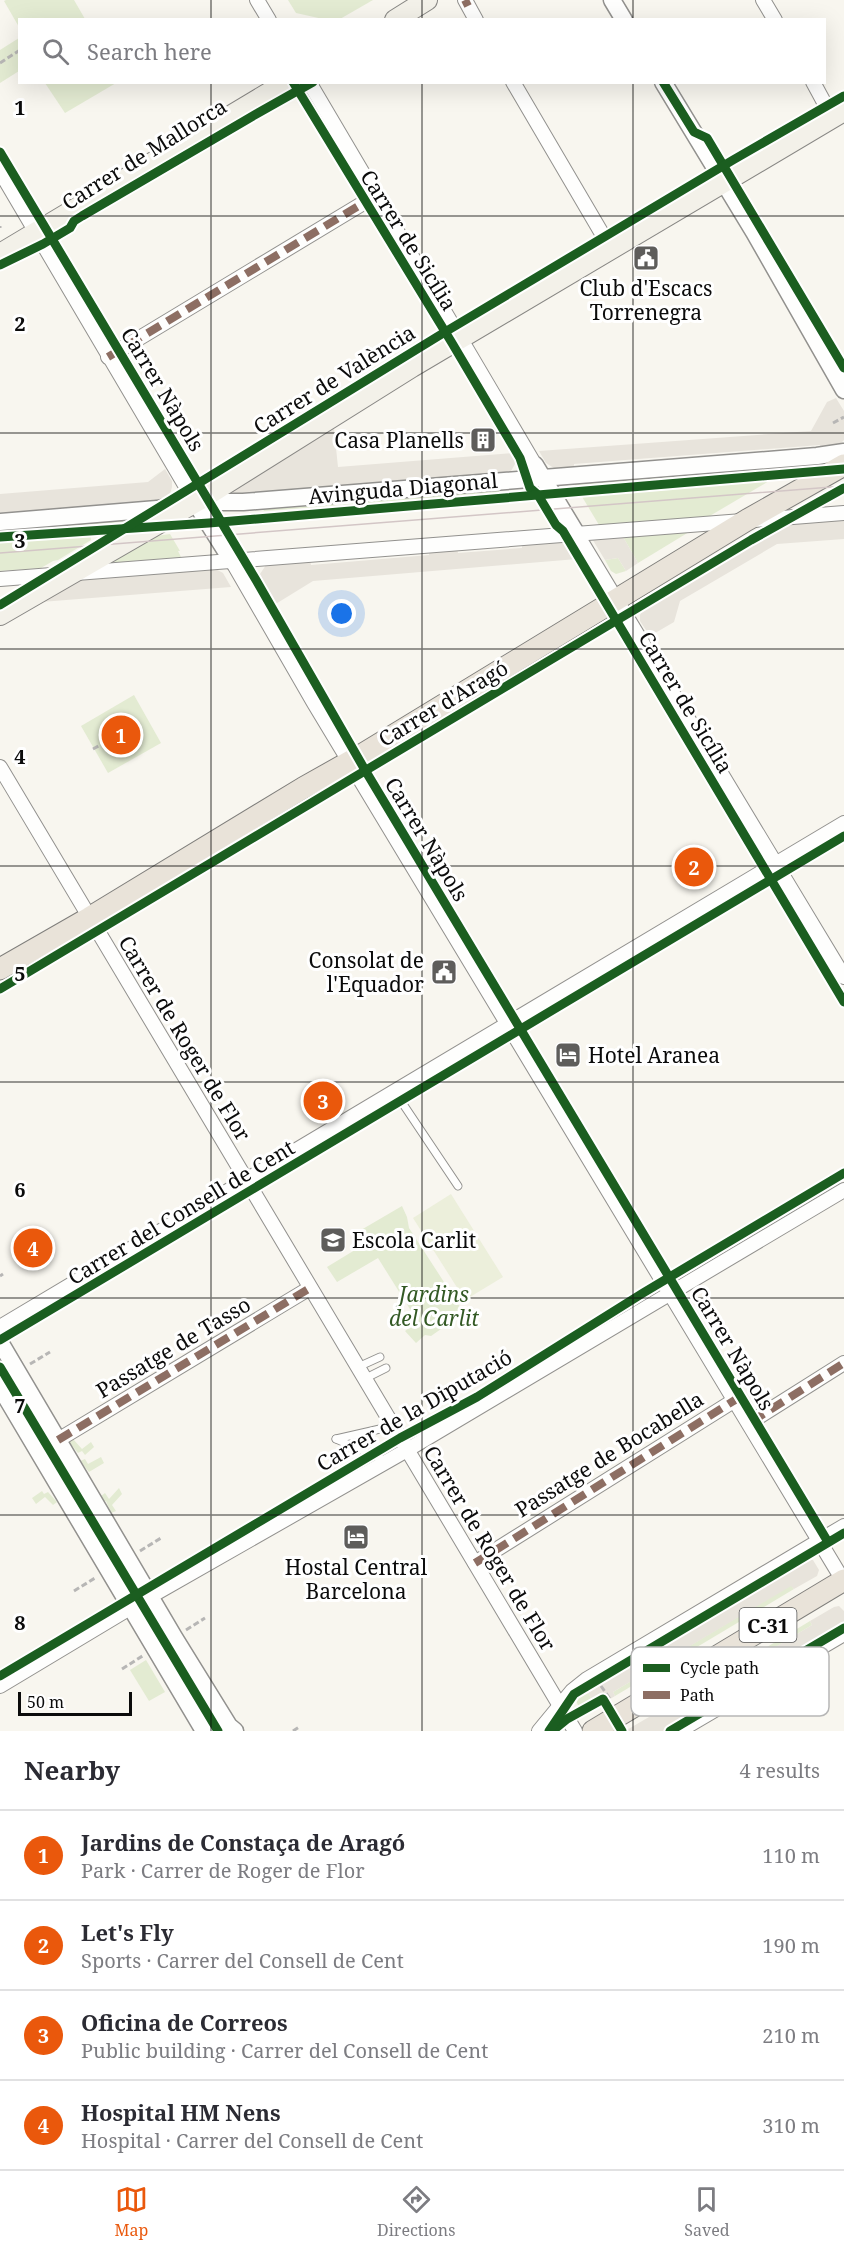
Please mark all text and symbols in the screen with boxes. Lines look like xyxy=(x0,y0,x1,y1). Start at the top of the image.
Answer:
search box xyxy=(18,18,826,84)
icon: search xyxy=(39,35,72,68)
text: Search here xyxy=(87,36,212,66)
street label: Carrer de Mallorca xyxy=(56,92,232,216)
text: 1 xyxy=(14,94,26,121)
street label: Carrer de Sicília xyxy=(354,164,464,316)
public building icon: Club d'Escacs Torrenegra xyxy=(631,243,661,273)
place label: Club d'Escacs Torrenegra xyxy=(579,274,713,326)
text: 2 xyxy=(14,310,26,337)
street label: Carrer de València xyxy=(248,318,420,440)
street label: Carrer Nàpols xyxy=(115,322,211,456)
building icon: Casa Planells xyxy=(468,425,498,455)
place label: Casa Planells xyxy=(334,426,464,454)
street label: Avinguda Diagonal xyxy=(307,466,499,510)
text: 3 xyxy=(14,527,26,554)
your location xyxy=(327,599,356,628)
street label: Carrer de Sicília xyxy=(633,626,739,778)
street label: Carrer d'Aragó xyxy=(373,653,513,753)
pin: 1 xyxy=(102,712,140,758)
text: 4 xyxy=(14,743,26,770)
street label: Carrer Nàpols xyxy=(379,772,475,906)
pin: 2 xyxy=(674,844,714,890)
street label: Carrer de Roger de Flor xyxy=(112,930,258,1146)
place label: Consolat de l'Equador xyxy=(309,946,424,998)
public building icon: Consolat de l'Equador xyxy=(429,957,459,987)
text: 5 xyxy=(14,960,26,987)
hotel icon: Hotel Aranea xyxy=(553,1040,583,1070)
place label: Hotel Aranea xyxy=(588,1041,720,1069)
pin: 3 xyxy=(304,1078,342,1124)
street label: Carrer del Consell de Cent xyxy=(63,1133,299,1291)
text: 6 xyxy=(14,1176,26,1203)
school or university icon: Escola Carlit xyxy=(318,1225,348,1255)
pin: 4 xyxy=(14,1226,52,1270)
place label: Escola Carlit xyxy=(352,1226,476,1254)
park label: Jardins del Carlit xyxy=(389,1280,479,1332)
street label: Carrer Nàpols xyxy=(685,1281,781,1415)
street label: Passatge de Tasso xyxy=(91,1290,255,1404)
street label: Carrer de la Diputació xyxy=(311,1343,517,1477)
street label: Passatge de Bocabella xyxy=(509,1385,709,1523)
text: 7 xyxy=(14,1392,26,1419)
street label: Carrer de Roger de Flor xyxy=(417,1440,563,1656)
hotel icon: Hostal Central Barcelona xyxy=(341,1522,371,1552)
place label: Hostal Central Barcelona xyxy=(285,1553,428,1605)
road number: C-31 xyxy=(740,1608,796,1642)
text: 8 xyxy=(14,1609,26,1636)
legend xyxy=(631,1647,829,1716)
text: Cycle path xyxy=(680,1657,759,1679)
text: Path xyxy=(680,1684,714,1706)
scale bar xyxy=(18,1689,132,1716)
text: 50 m xyxy=(27,1691,64,1713)
text: Nearby xyxy=(24,1752,120,1788)
text: 4 results xyxy=(740,1757,820,1784)
text: Jardins de Constaça de Aragó xyxy=(81,1827,405,1857)
text: 1 xyxy=(38,1842,49,1869)
text: 110 m xyxy=(762,1842,820,1869)
text: Park · Carrer de Roger de Flor xyxy=(81,1857,365,1884)
text: Let's Fly xyxy=(81,1917,174,1947)
text: 2 xyxy=(38,1932,49,1959)
text: 190 m xyxy=(762,1932,820,1959)
text: Sports · Carrer del Consell de Cent xyxy=(81,1947,404,1974)
text: Oficina de Correos xyxy=(81,2007,288,2037)
text: 3 xyxy=(38,2022,49,2049)
text: 210 m xyxy=(762,2022,820,2049)
text: Public building · Carrer del Consell de Cent xyxy=(81,2037,488,2064)
text: Hospital HM Nens xyxy=(81,2097,280,2127)
text: 4 xyxy=(38,2112,49,2139)
text: 310 m xyxy=(762,2112,820,2139)
text: Hospital · Carrer del Consell de Cent xyxy=(81,2127,423,2154)
tab: Map xyxy=(114,2183,148,2241)
tab: Directions xyxy=(377,2183,455,2241)
tab: Saved xyxy=(684,2183,730,2241)

